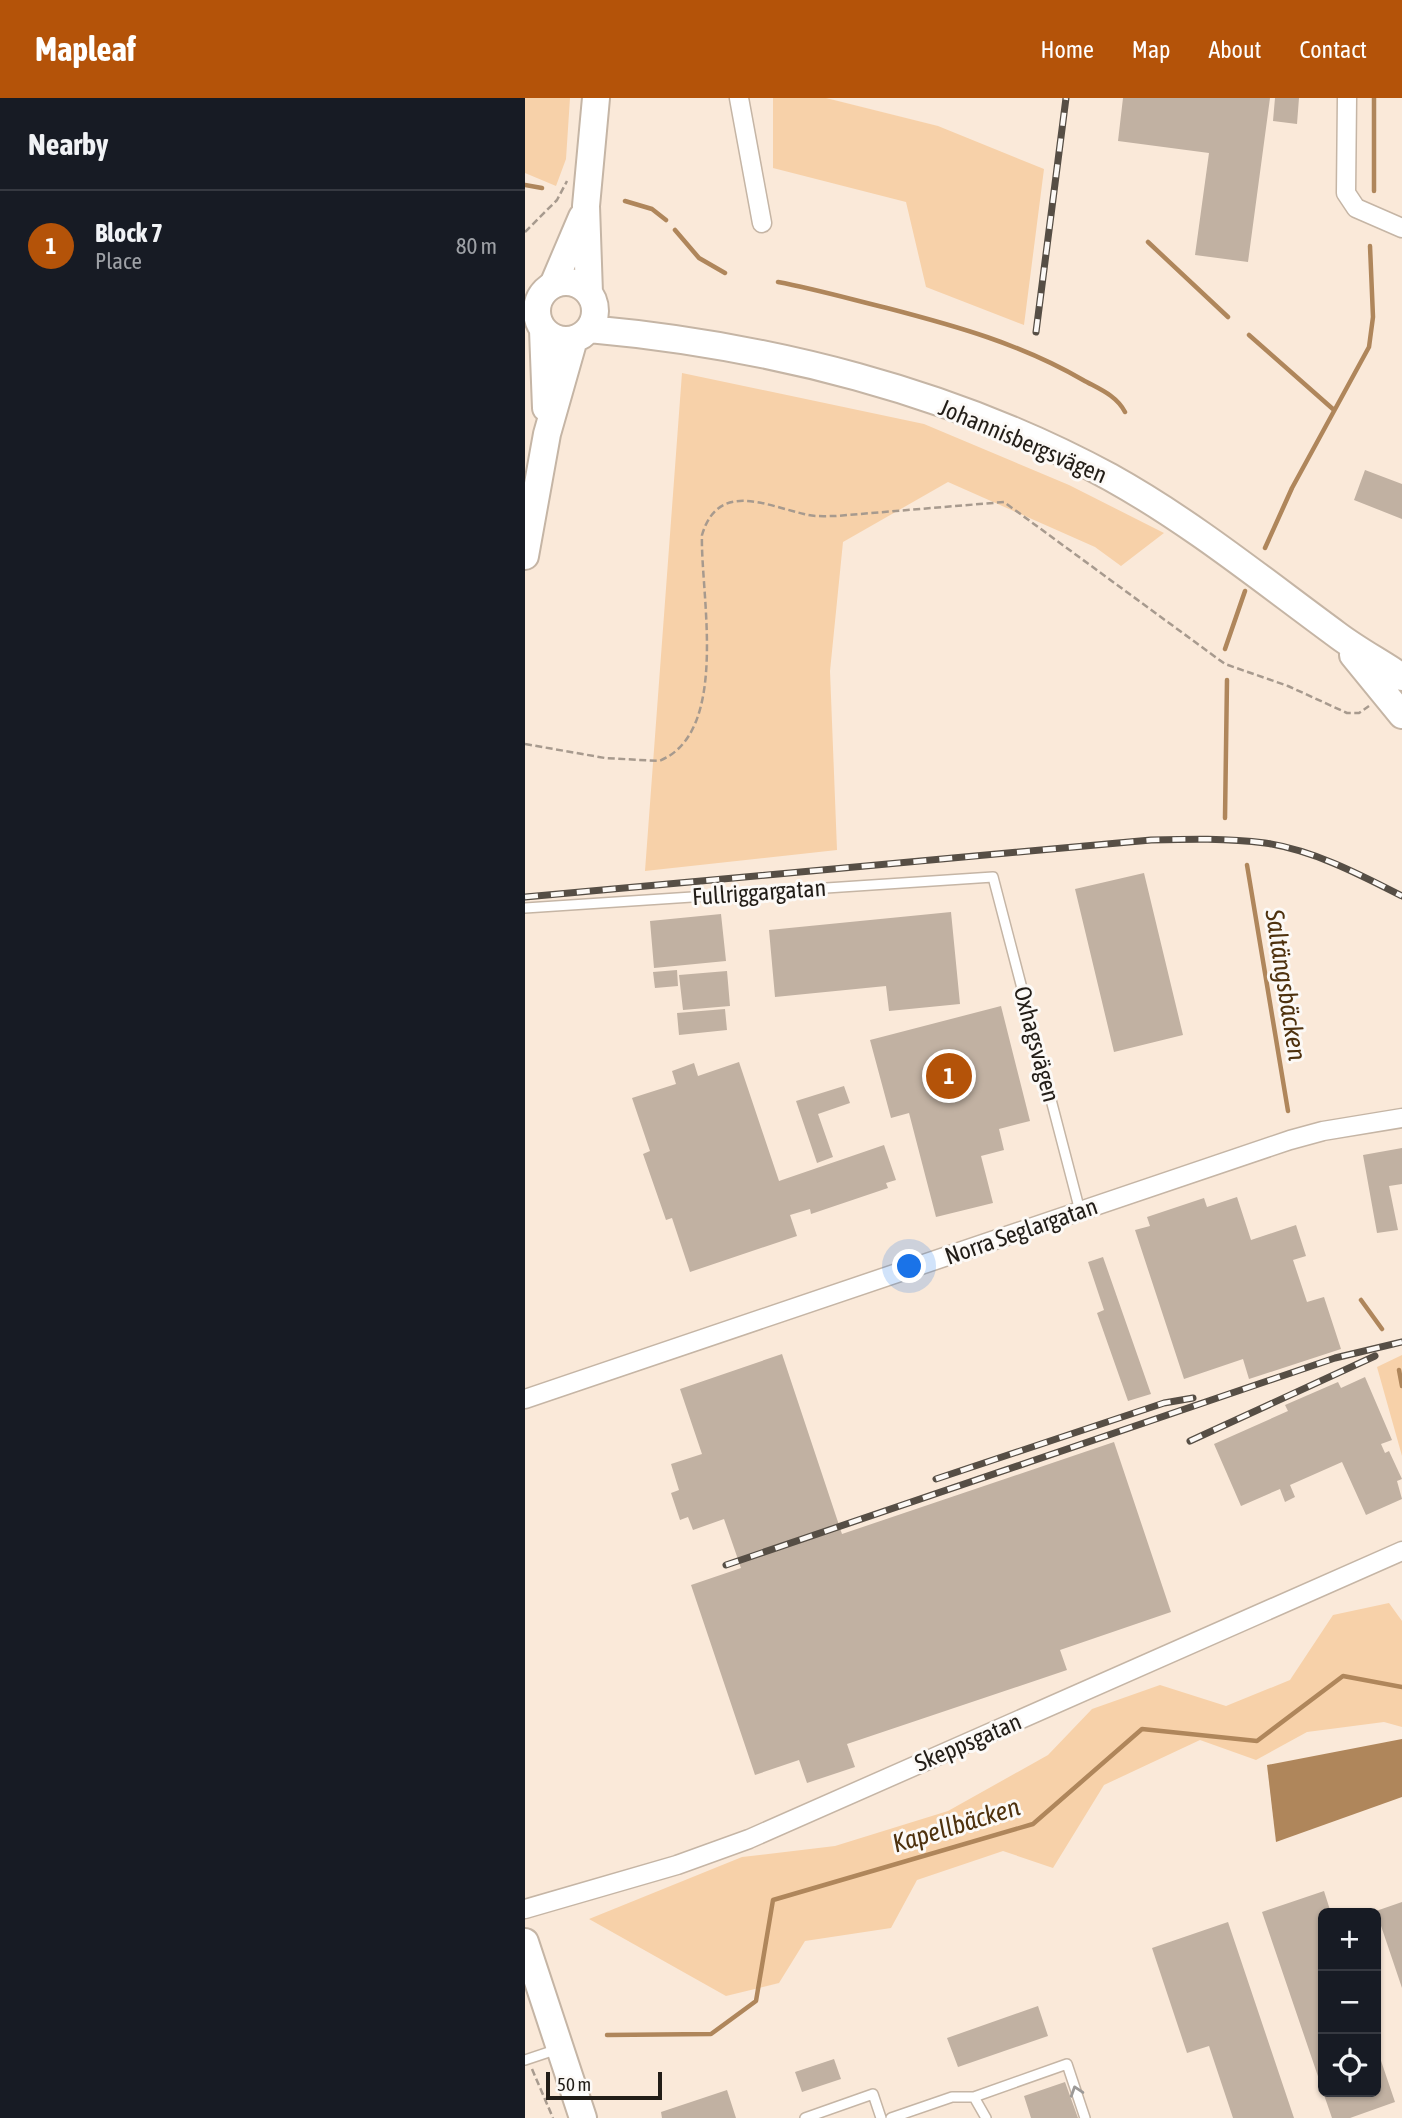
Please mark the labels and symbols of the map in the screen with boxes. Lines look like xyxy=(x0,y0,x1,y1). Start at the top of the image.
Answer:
street label: Johannisbergsvägen xyxy=(935,393,1111,489)
street label: Fullriggargatan xyxy=(691,874,827,910)
water label: Saltängsbäcken xyxy=(1259,906,1313,1063)
street label: Oxhagsvägen xyxy=(1009,983,1065,1105)
pin: 1 xyxy=(926,1050,972,1102)
street label: Norra Seglargatan xyxy=(941,1192,1101,1270)
your location xyxy=(892,1249,926,1283)
street label: Skeppsgatan xyxy=(911,1707,1025,1777)
water label: Kapellbäcken xyxy=(889,1791,1024,1859)
scale bar xyxy=(546,2069,661,2101)
one-way arrow xyxy=(1070,2086,1084,2098)

